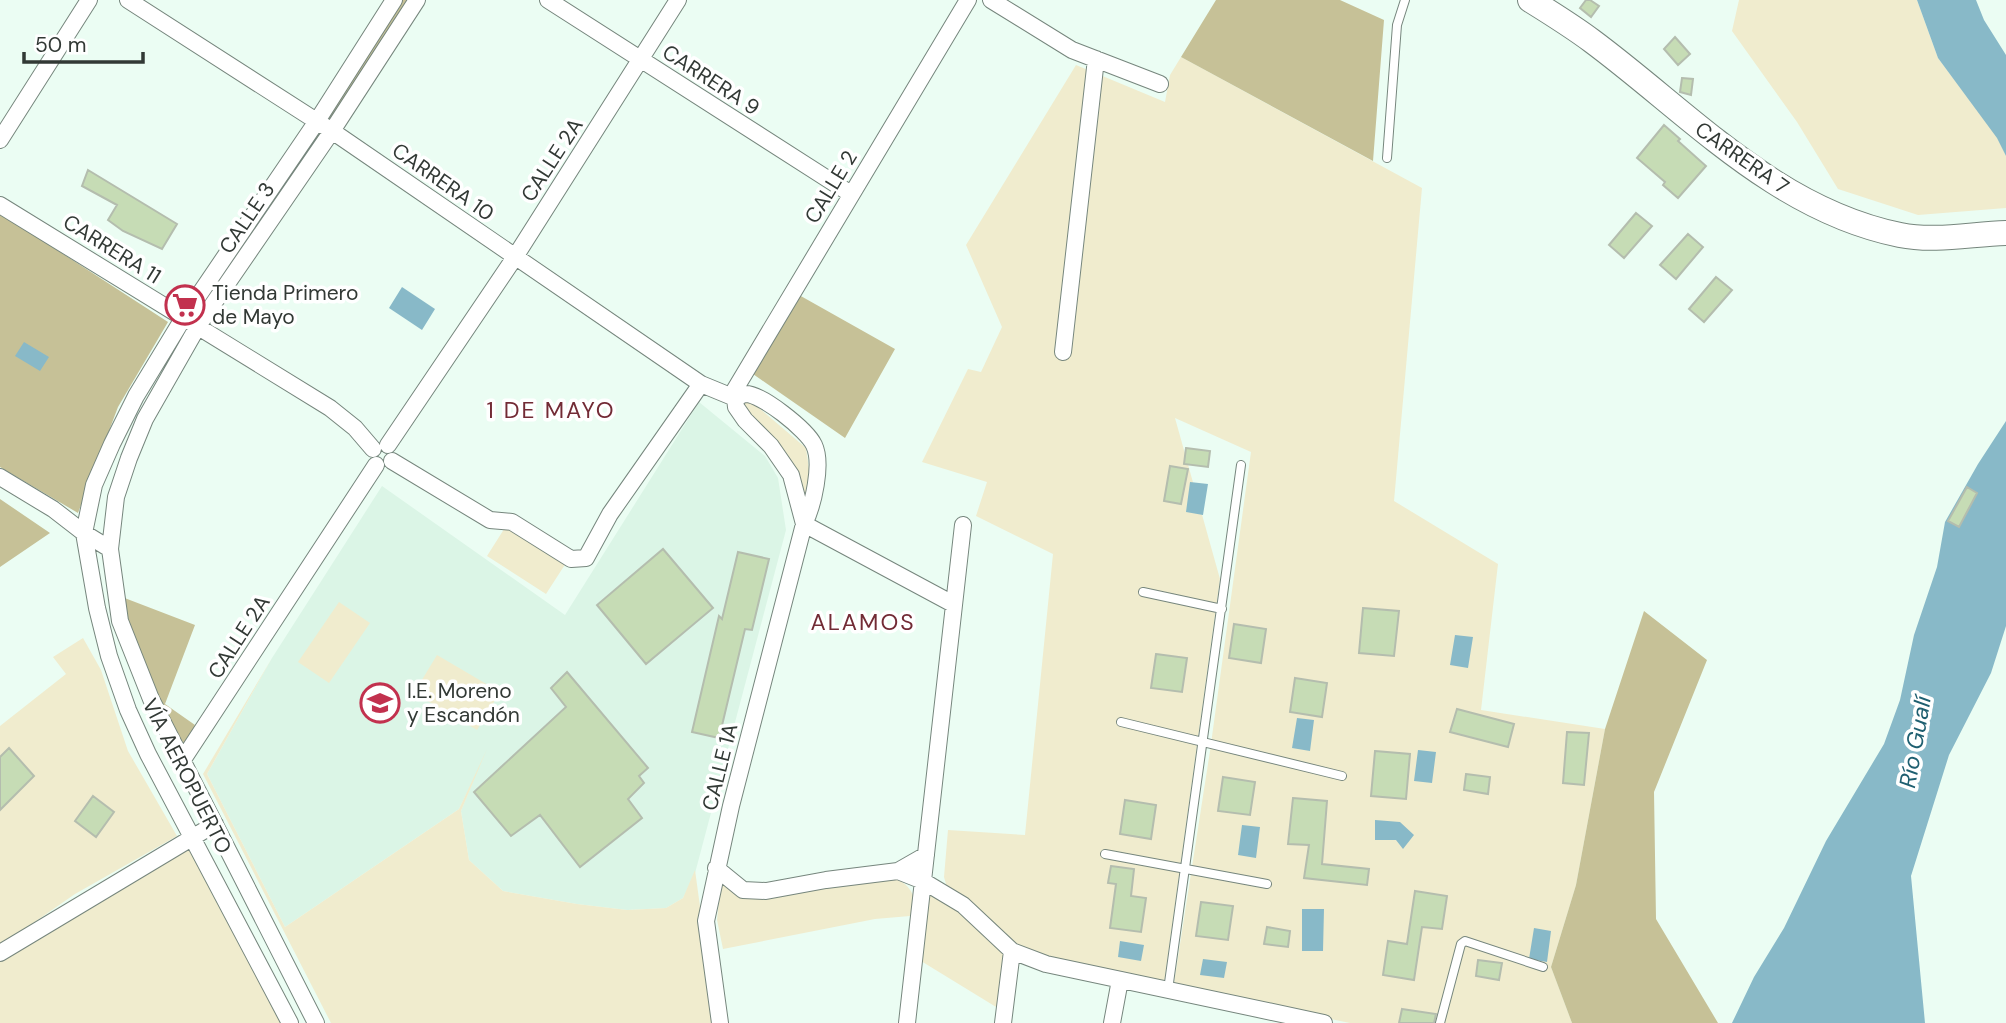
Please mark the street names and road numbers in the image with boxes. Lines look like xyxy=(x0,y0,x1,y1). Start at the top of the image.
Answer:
street label: CARRERA 9 xyxy=(657,38,765,122)
street label: CALLE 2A xyxy=(515,113,589,207)
street label: CARRERA 7 xyxy=(1689,115,1795,201)
street label: CARRERA 10 xyxy=(386,137,500,227)
street label: CALLE 2 xyxy=(798,145,864,229)
street label: CALLE 3 xyxy=(213,177,281,259)
street label: CARRERA 11 xyxy=(58,208,166,290)
street label: CALLE 2A xyxy=(202,590,276,684)
street label: VÍA AEROPUERTO xyxy=(136,694,238,858)
street label: CALLE 1A xyxy=(696,721,744,813)

